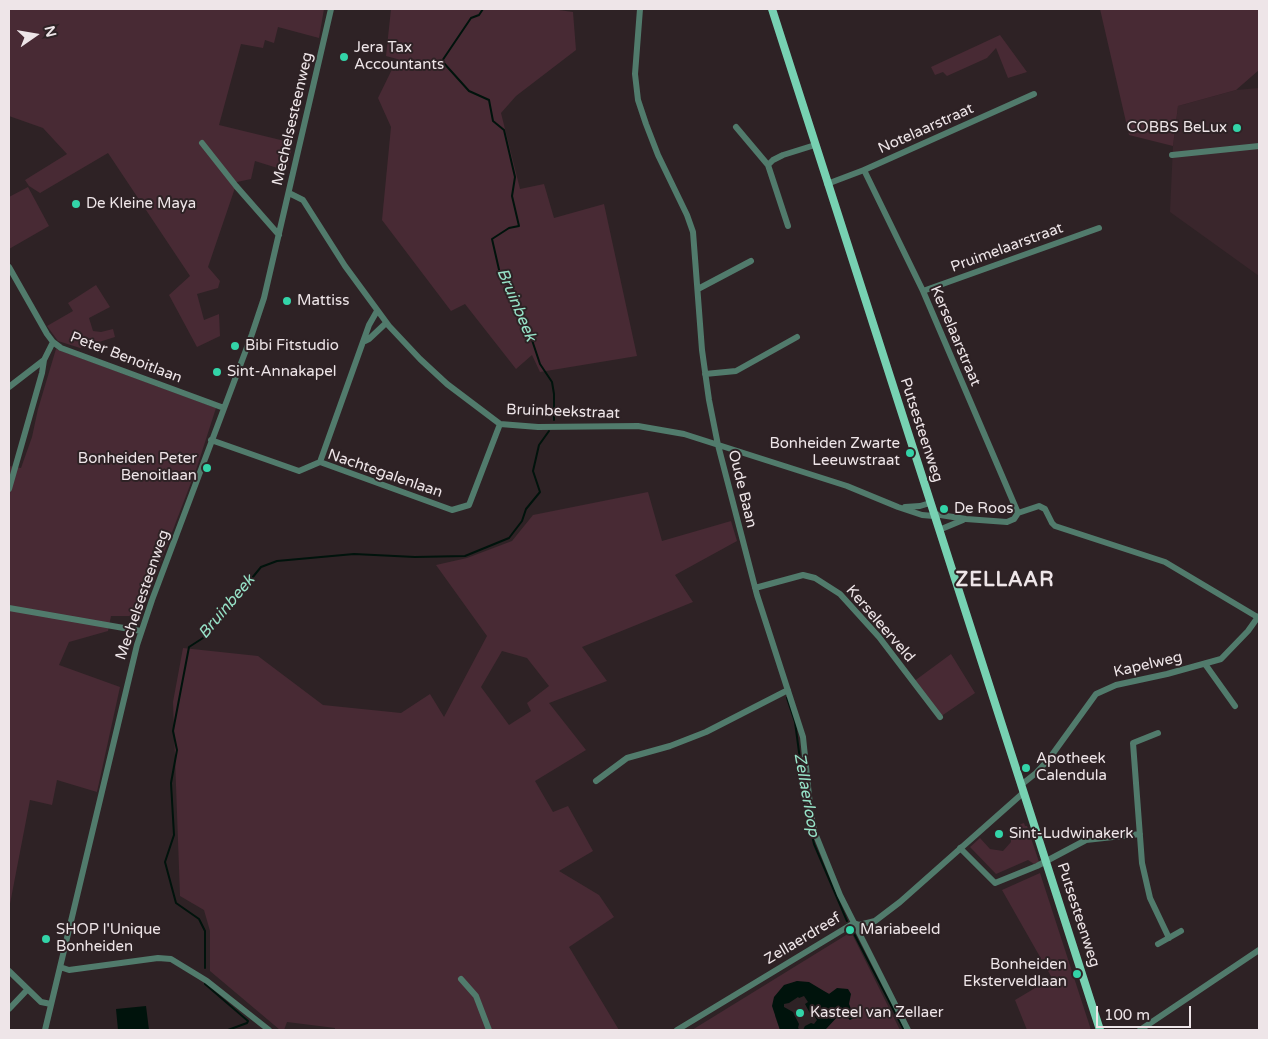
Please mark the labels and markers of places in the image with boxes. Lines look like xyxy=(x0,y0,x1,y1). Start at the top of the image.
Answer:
place label: Jera Tax Accountants xyxy=(354,39,444,74)
marker: Jera Tax Accountants xyxy=(338,51,350,63)
place label: COBBS BeLux xyxy=(1126,119,1227,137)
marker: COBBS BeLux xyxy=(1231,122,1243,134)
place label: De Kleine Maya xyxy=(86,195,196,213)
marker: De Kleine Maya xyxy=(70,198,82,210)
place label: Mattiss xyxy=(297,292,349,310)
marker: Mattiss xyxy=(281,295,293,307)
place label: Bibi Fitstudio xyxy=(245,337,339,355)
marker: Bibi Fitstudio xyxy=(229,340,241,352)
place label: Sint-Annakapel xyxy=(227,363,336,381)
marker: Sint-Annakapel xyxy=(211,366,223,378)
place label: Bonheiden Zwarte Leeuwstraat xyxy=(769,435,900,470)
marker: Bonheiden Zwarte Leeuwstraat xyxy=(904,447,916,459)
place label: Bonheiden Peter Benoitlaan xyxy=(78,450,197,485)
marker: Bonheiden Peter Benoitlaan xyxy=(201,462,213,474)
place label: De Roos xyxy=(954,500,1013,518)
marker: De Roos xyxy=(938,503,950,515)
place label: Apotheek Calendula xyxy=(1036,750,1107,785)
marker: Apotheek Calendula xyxy=(1020,762,1032,774)
place label: Sint-Ludwinakerk xyxy=(1009,825,1134,843)
marker: Sint-Ludwinakerk xyxy=(993,828,1005,840)
place label: SHOP l'Unique Bonheiden xyxy=(56,921,161,956)
place label: Mariabeeld xyxy=(860,921,940,939)
marker: Mariabeeld xyxy=(844,924,856,936)
marker: SHOP l'Unique Bonheiden xyxy=(40,933,52,945)
place label: Bonheiden Eksterveldlaan xyxy=(963,956,1067,991)
marker: Bonheiden Eksterveldlaan xyxy=(1071,968,1083,980)
place label: Kasteel van Zellaer xyxy=(810,1004,943,1022)
marker: Kasteel van Zellaer xyxy=(794,1007,806,1019)

